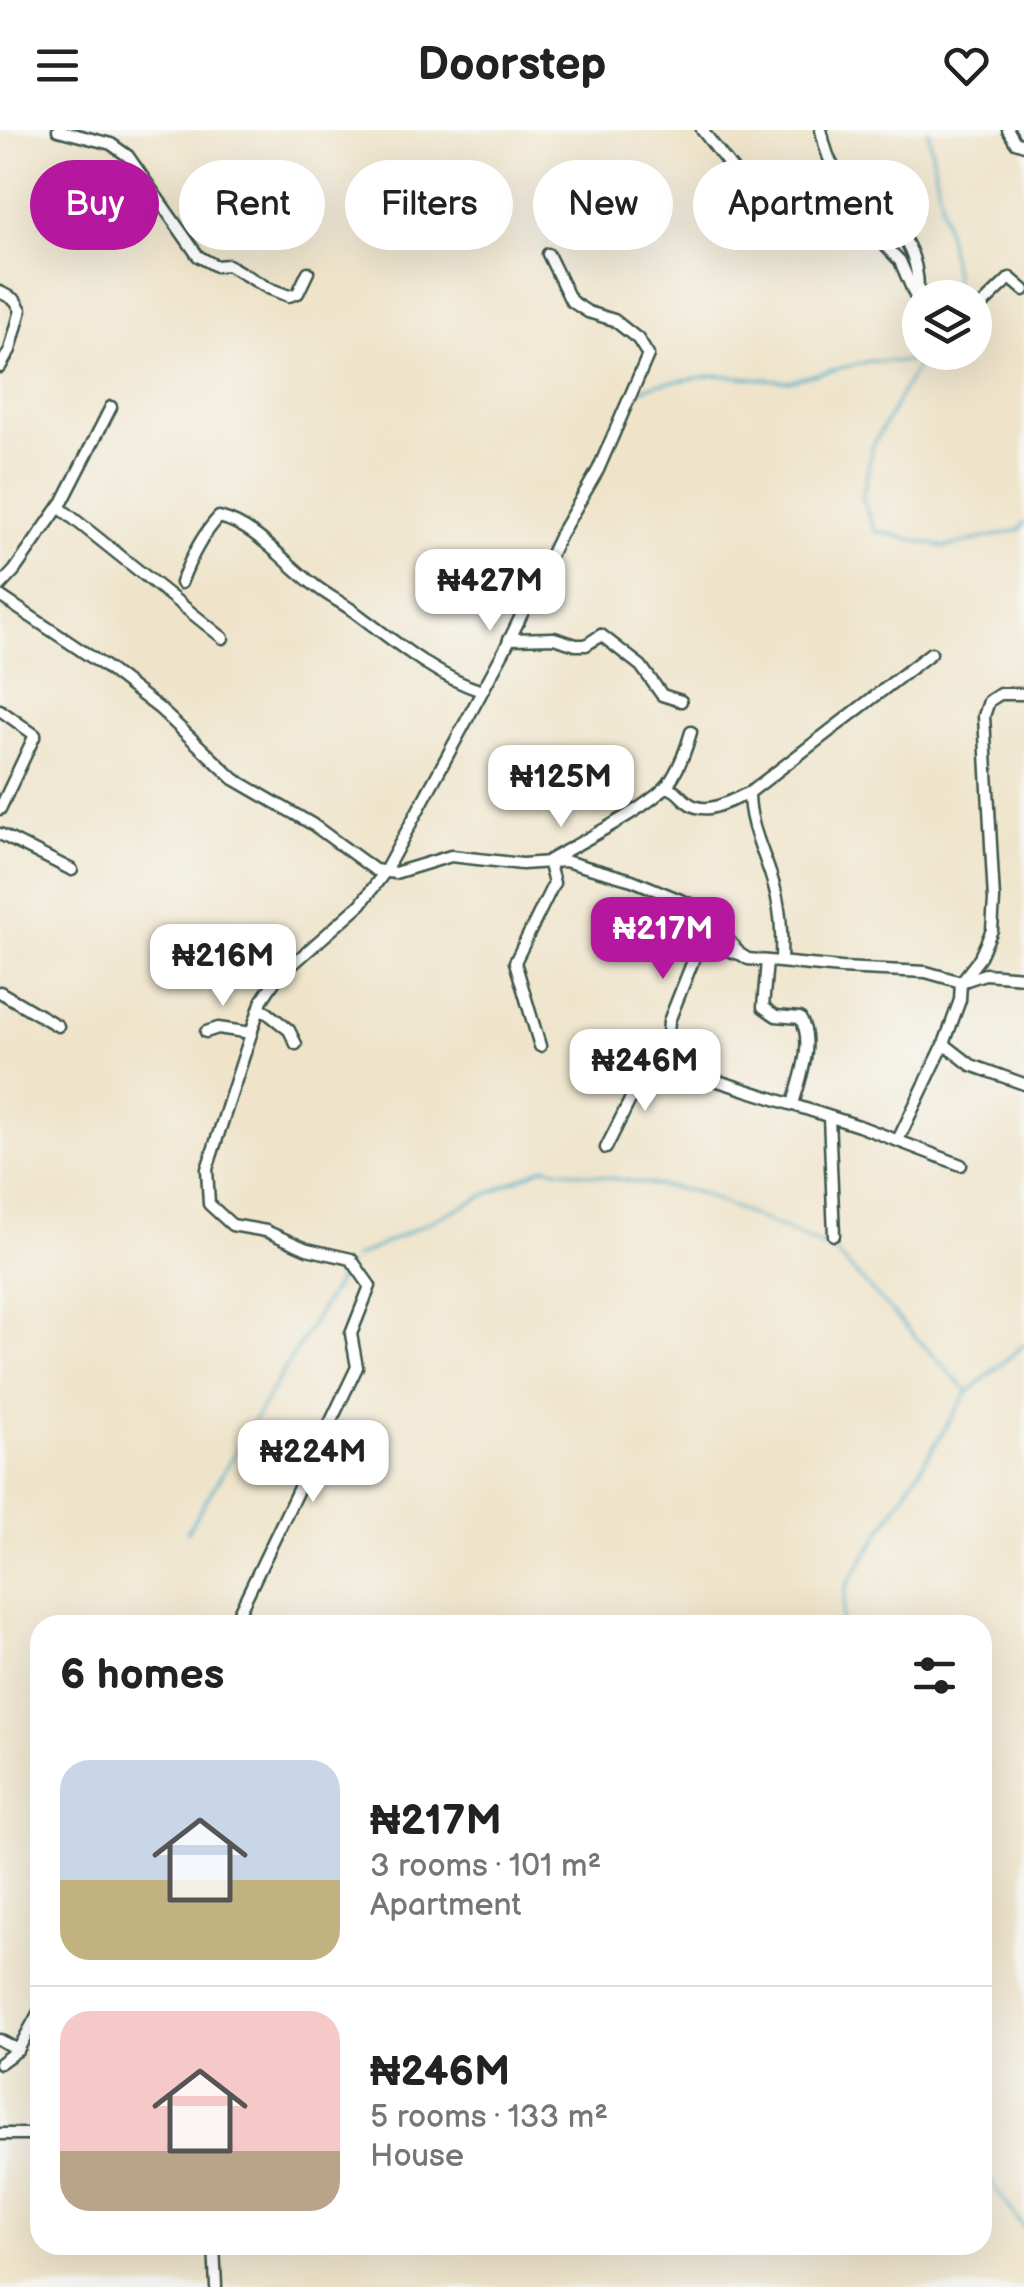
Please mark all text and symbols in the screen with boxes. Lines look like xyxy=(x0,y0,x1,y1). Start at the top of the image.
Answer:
icon: menu xyxy=(30,38,85,93)
text: Doorstep xyxy=(418,38,606,93)
icon: heart xyxy=(939,38,994,93)
chip: Buy xyxy=(30,160,159,250)
chip: Rent xyxy=(179,160,325,250)
chip: Filters xyxy=(345,160,513,250)
chip: New xyxy=(533,160,673,250)
chip: Apartment xyxy=(693,160,929,250)
map controls xyxy=(902,280,992,370)
button: layers xyxy=(902,280,992,370)
pin: ₦427M xyxy=(420,549,560,634)
text: ₦427M xyxy=(437,562,543,601)
pin: ₦125M xyxy=(491,745,631,830)
text: ₦125M xyxy=(510,758,612,797)
pin: ₦217M xyxy=(593,897,733,982)
text: ₦217M xyxy=(613,910,713,949)
pin: ₦216M xyxy=(153,924,293,1009)
text: ₦216M xyxy=(172,937,274,976)
pin: ₦246M xyxy=(575,1029,715,1114)
text: ₦246M xyxy=(592,1042,698,1081)
pin: ₦224M xyxy=(243,1420,383,1505)
text: ₦224M xyxy=(260,1433,366,1472)
icon: filters xyxy=(907,1648,962,1703)
text: 6 homes xyxy=(60,1650,224,1701)
text: ₦217M xyxy=(370,1796,502,1847)
icon: home xyxy=(140,1800,260,1920)
text: 3 rooms · 101 m² xyxy=(370,1847,601,1886)
text: Apartment xyxy=(370,1886,521,1925)
text: ₦246M xyxy=(370,2047,510,2098)
icon: home xyxy=(140,2051,260,2171)
text: 5 rooms · 133 m² xyxy=(370,2098,608,2137)
text: House xyxy=(370,2137,464,2176)

